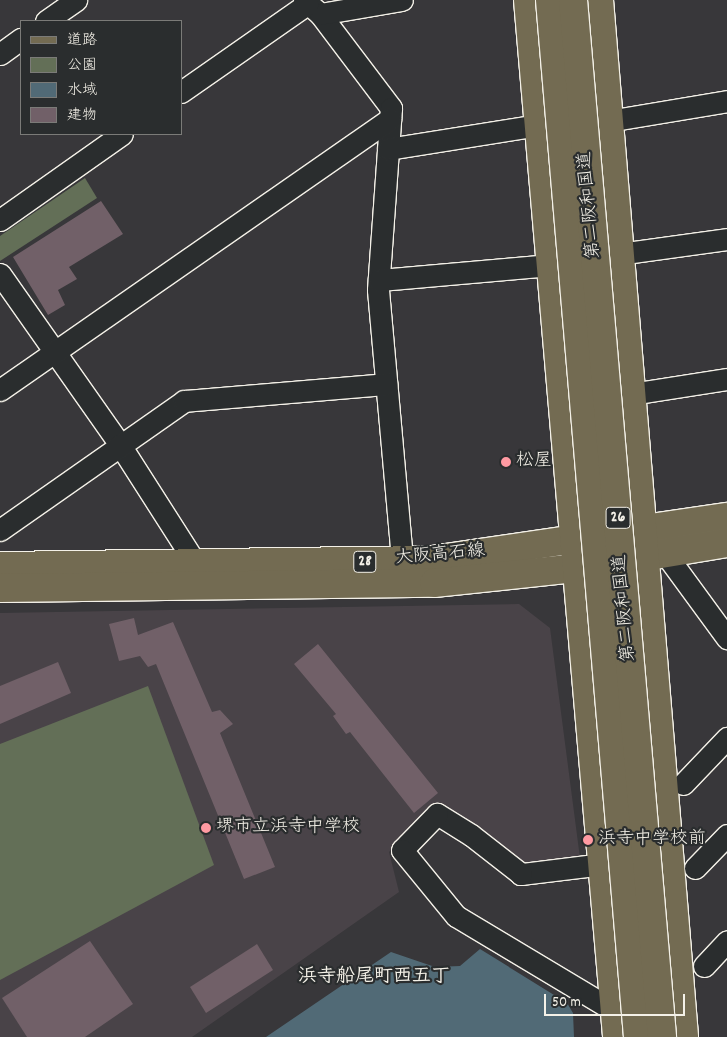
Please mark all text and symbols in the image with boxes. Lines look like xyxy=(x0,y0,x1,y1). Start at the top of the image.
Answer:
legend xyxy=(20,20,182,135)
text: 道路 xyxy=(67,30,97,52)
text: 公園 xyxy=(67,55,97,77)
text: 水域 xyxy=(67,80,97,102)
text: 建物 xyxy=(67,105,97,127)
street label: 第二阪和国道 xyxy=(576,150,606,260)
place label: 松屋 xyxy=(516,451,552,473)
marker: 松屋 xyxy=(500,456,512,468)
road number: 26 xyxy=(606,504,630,532)
street label: 大阪高石線 xyxy=(394,541,486,571)
road number: 28 xyxy=(352,548,378,576)
street label: 第二阪和国道 xyxy=(611,553,641,663)
place label: 堺市立浜寺中学校 xyxy=(216,817,360,839)
marker: 堺市立浜寺中学校 xyxy=(200,822,212,834)
place label: 浜寺中学校前 xyxy=(598,829,706,851)
marker: 浜寺中学校前 xyxy=(582,834,594,846)
district label: 浜寺船尾町西五丁 xyxy=(298,967,450,989)
scale bar xyxy=(547,984,688,1016)
text: 50 m xyxy=(552,992,581,1014)

